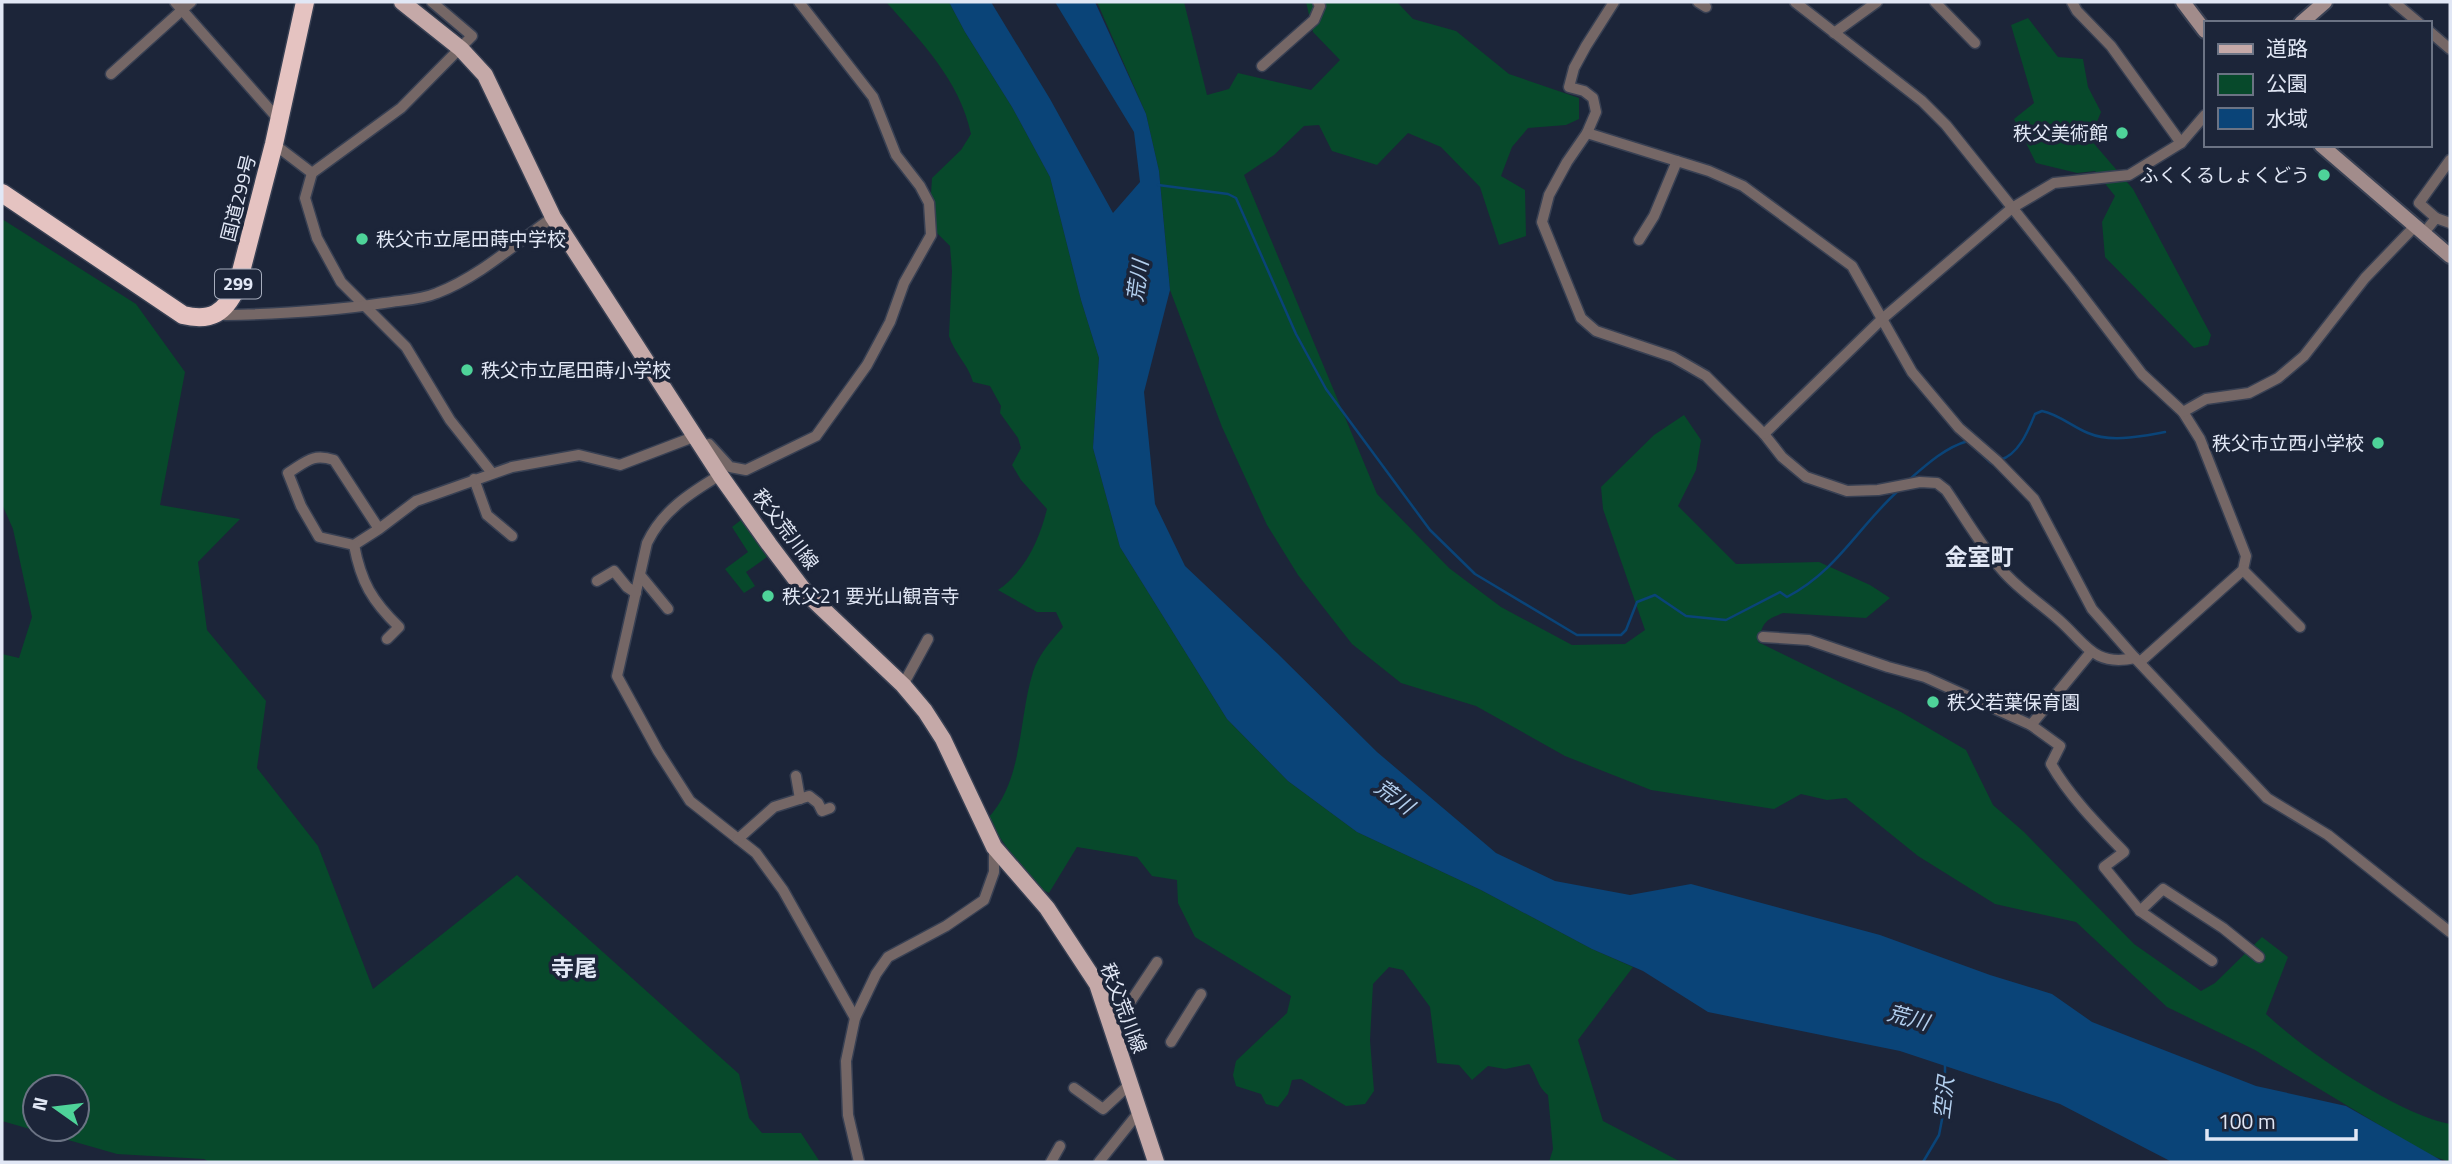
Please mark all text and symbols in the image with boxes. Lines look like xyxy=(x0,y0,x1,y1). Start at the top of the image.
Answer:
legend xyxy=(2204,21,2431,147)
text: 道路 xyxy=(2266,32,2308,64)
text: 公園 xyxy=(2266,67,2308,99)
text: 水域 xyxy=(2266,102,2308,134)
place label: 秩父美術館 xyxy=(2013,118,2108,147)
marker: 秩父美術館 xyxy=(2114,125,2130,141)
street label: 国道299号 xyxy=(213,151,262,245)
place label: ふくくるしょくどう xyxy=(2139,160,2310,189)
marker: ふくくるしょくどう xyxy=(2316,167,2332,183)
place label: 秩父市立尾田蒔中学校 xyxy=(376,224,566,253)
marker: 秩父市立尾田蒔中学校 xyxy=(354,231,370,247)
water label: 荒川 xyxy=(1118,256,1156,304)
road number: 299 xyxy=(215,270,261,298)
place label: 秩父市立尾田蒔小学校 xyxy=(481,355,671,384)
marker: 秩父市立尾田蒔小学校 xyxy=(459,362,475,378)
place label: 秩父市立西小学校 xyxy=(2212,428,2364,457)
marker: 秩父市立西小学校 xyxy=(2370,435,2386,451)
street label: 秩父荒川線 xyxy=(746,482,827,575)
district label: 金室町 xyxy=(1945,539,2014,574)
place label: 秩父21 要光山観音寺 xyxy=(782,581,959,610)
marker: 秩父21 要光山観音寺 xyxy=(760,588,776,604)
place label: 秩父若葉保育園 xyxy=(1947,687,2080,716)
marker: 秩父若葉保育園 xyxy=(1925,694,1941,710)
water label: 荒川 xyxy=(1368,771,1423,823)
district label: 寺尾 xyxy=(551,950,597,985)
street label: 秩父荒川線 xyxy=(1094,958,1155,1057)
water label: 荒川 xyxy=(1884,996,1935,1038)
water label: 空沢 xyxy=(1925,1072,1962,1121)
north arrow xyxy=(21,1073,91,1143)
text: N xyxy=(23,1094,55,1114)
scale bar xyxy=(2207,1098,2356,1142)
text: 100 m xyxy=(2218,1105,2275,1137)

